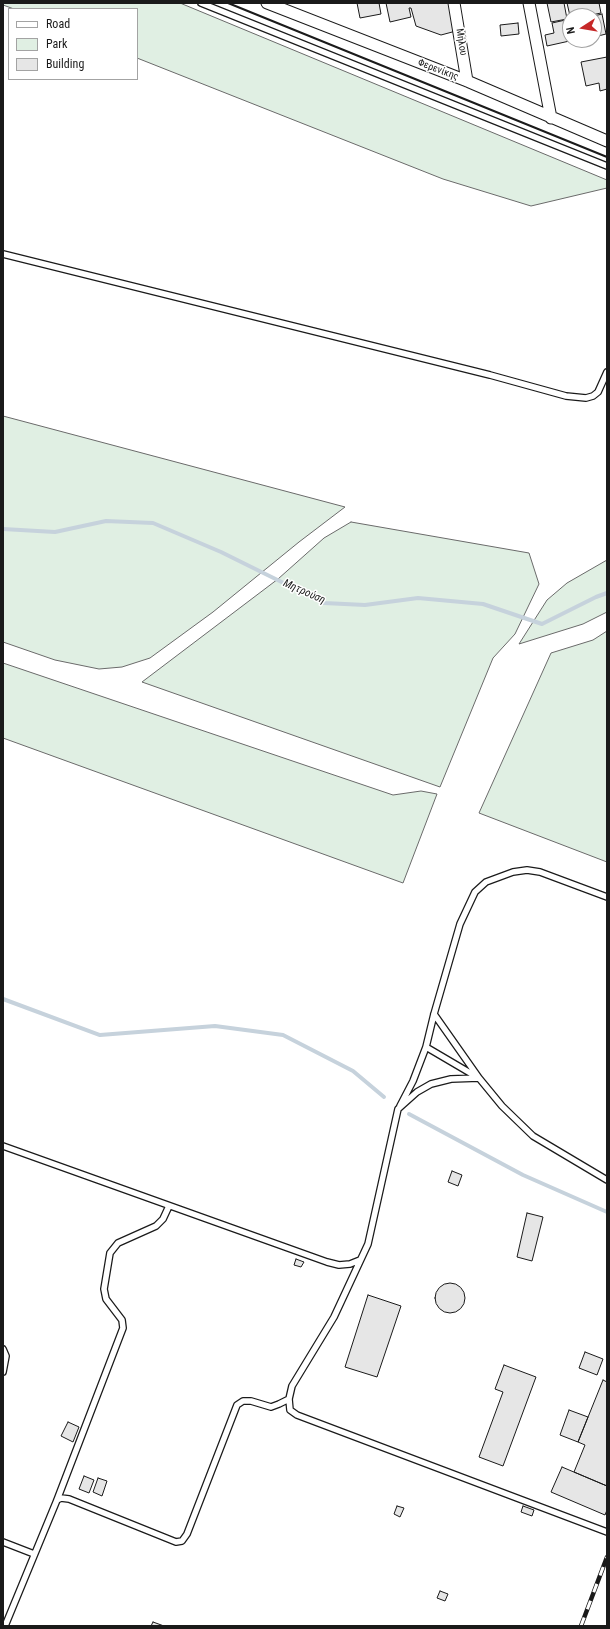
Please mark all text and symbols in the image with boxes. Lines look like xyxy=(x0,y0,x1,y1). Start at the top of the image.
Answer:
legend xyxy=(8,8,138,80)
north arrow xyxy=(562,8,602,48)
text: Road xyxy=(46,17,70,31)
text: N xyxy=(564,26,578,35)
street label: Μήλου xyxy=(453,28,469,56)
text: Park xyxy=(46,37,67,51)
text: Building xyxy=(46,57,84,71)
street label: Φερενίκης xyxy=(416,57,460,83)
water label: Μητρούση xyxy=(281,577,327,607)

